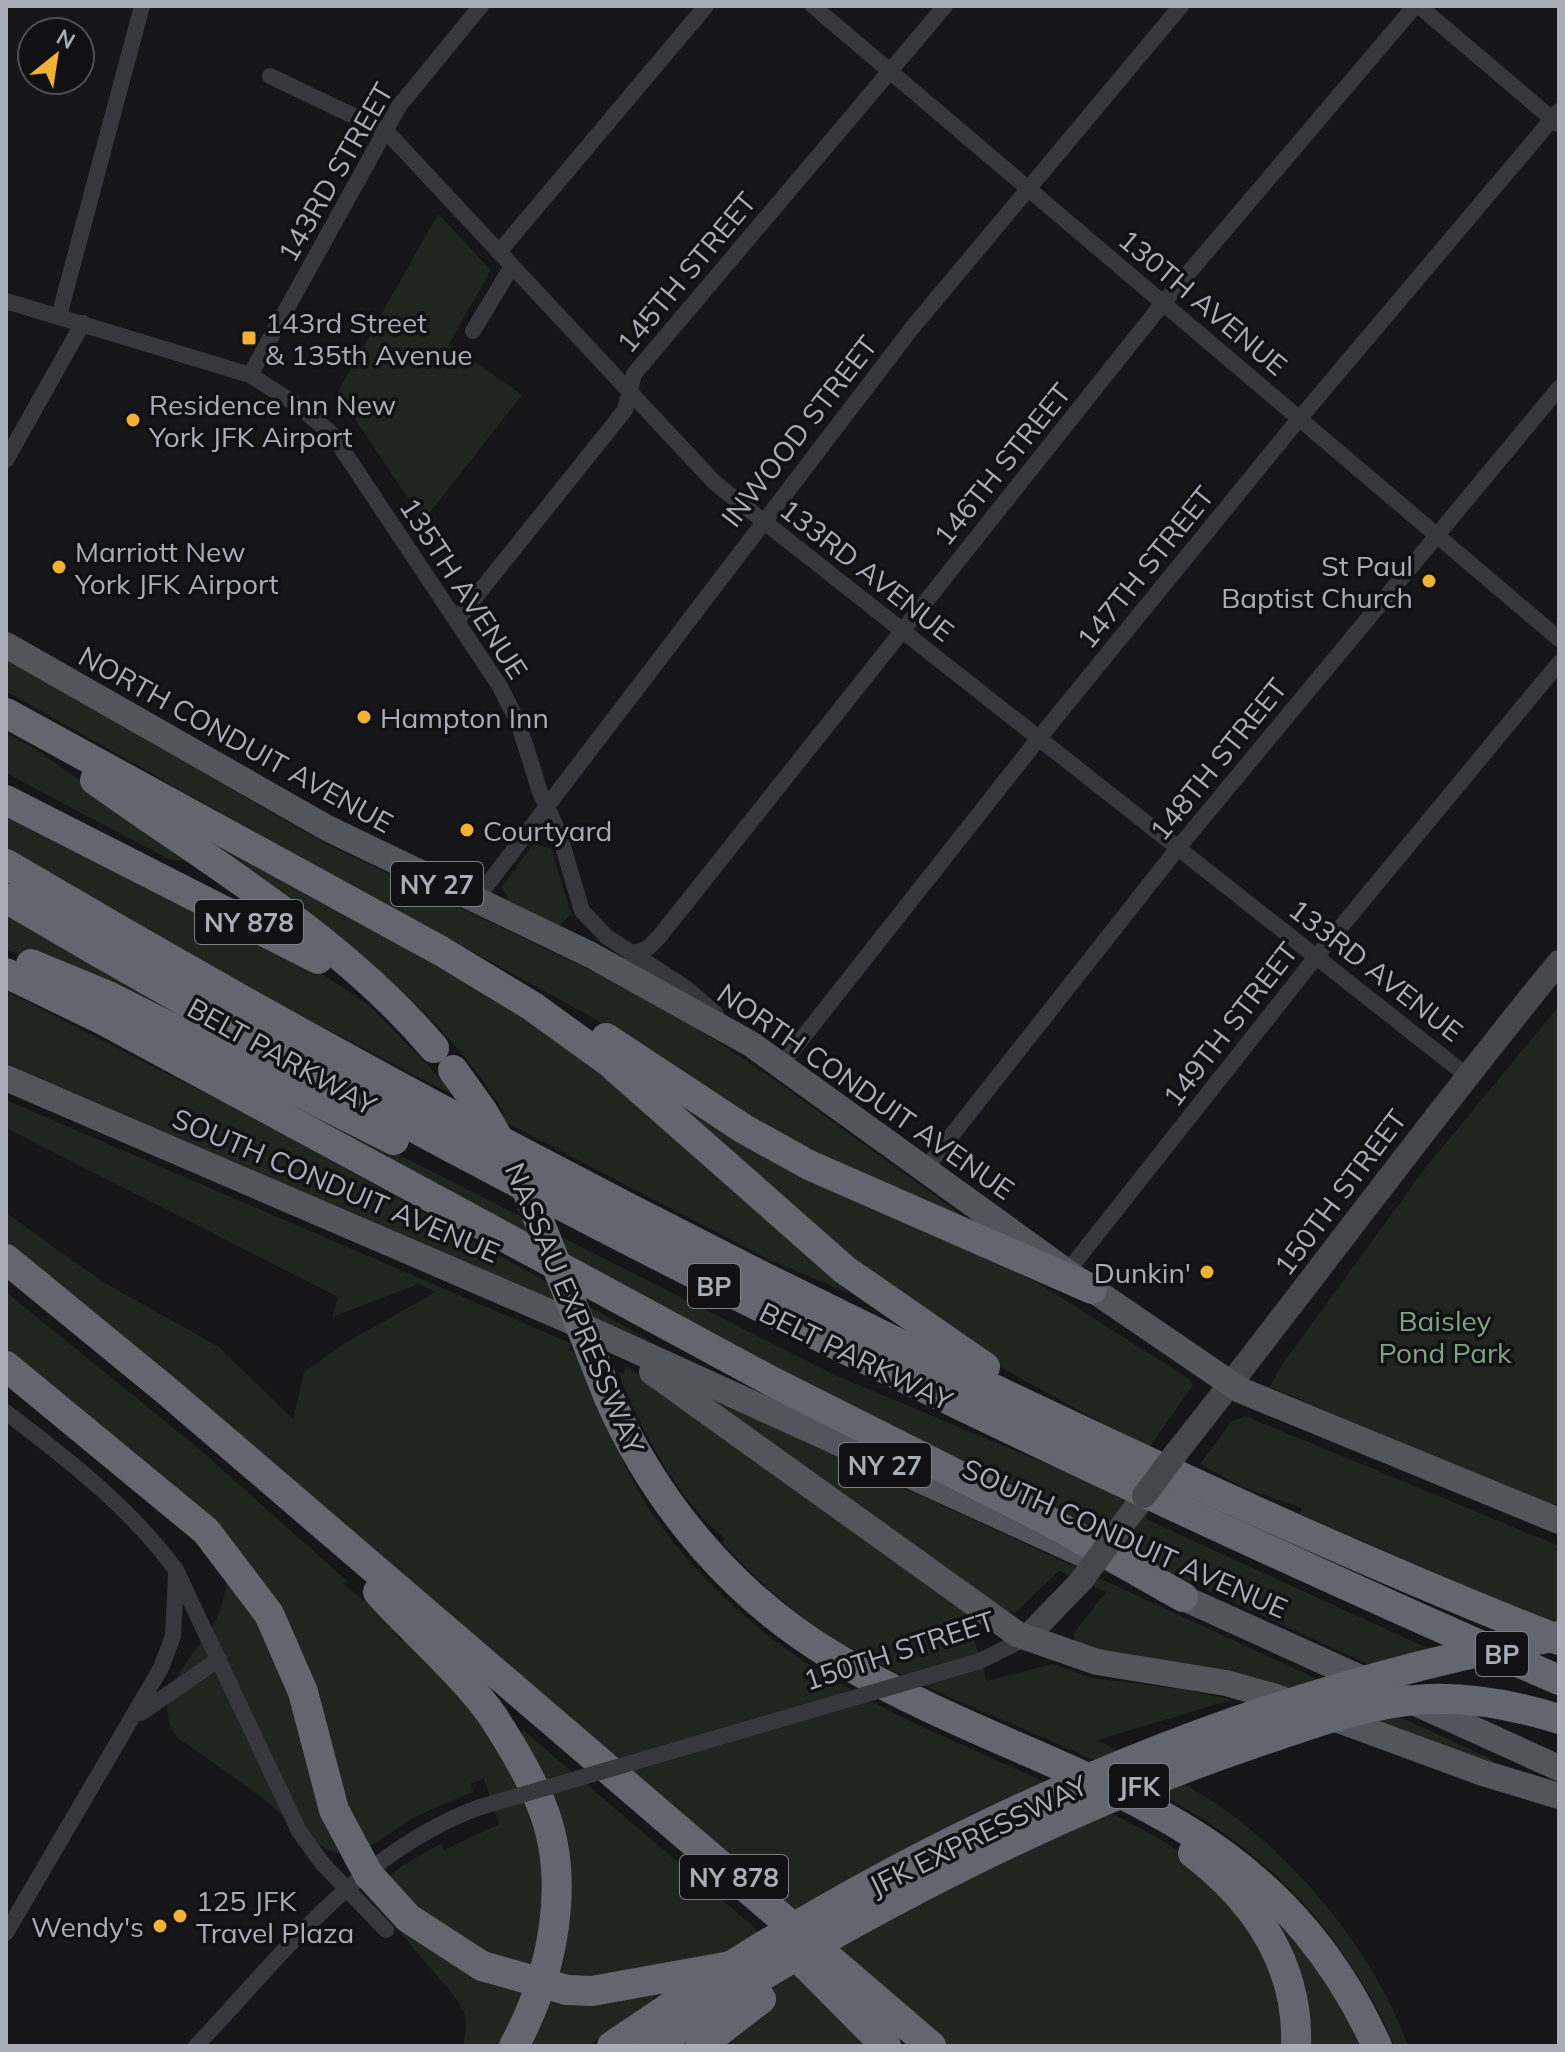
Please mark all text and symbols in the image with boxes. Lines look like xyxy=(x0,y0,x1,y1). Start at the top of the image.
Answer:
north arrow xyxy=(16,16,96,96)
text: N xyxy=(52,22,80,55)
street label: 143RD STREET xyxy=(270,76,400,268)
street label: 145TH STREET xyxy=(609,185,763,359)
street label: 130TH AVENUE xyxy=(1112,221,1294,383)
place label: 143rd Street & 135th Avenue xyxy=(265,305,473,372)
street label: INWOOD STREET xyxy=(713,328,885,534)
marker: 143rd Street & 135th Avenue xyxy=(240,329,258,347)
street label: 146TH STREET xyxy=(926,376,1078,552)
place label: Residence Inn New York JFK Airport xyxy=(148,387,396,454)
marker: Residence Inn New York JFK Airport xyxy=(124,411,142,429)
street label: 147TH STREET xyxy=(1069,479,1221,655)
street label: 135TH AVENUE xyxy=(392,491,536,685)
street label: 133RD AVENUE xyxy=(773,491,961,649)
place label: Marriott New York JFK Airport xyxy=(74,534,279,601)
place label: St Paul Baptist Church xyxy=(1221,548,1413,615)
marker: Marriott New York JFK Airport xyxy=(50,558,68,576)
marker: St Paul Baptist Church xyxy=(1420,572,1438,590)
street label: NORTH CONDUIT AVENUE xyxy=(73,638,399,840)
street label: 148TH STREET xyxy=(1142,671,1294,847)
place label: Hampton Inn xyxy=(380,700,549,735)
marker: Hampton Inn xyxy=(355,708,373,726)
place label: Courtyard xyxy=(483,813,612,848)
marker: Courtyard xyxy=(458,821,476,839)
road number: NY 27 xyxy=(391,862,483,906)
street label: 133RD AVENUE xyxy=(1282,891,1470,1049)
road number: NY 878 xyxy=(195,900,303,944)
street label: 149TH STREET xyxy=(1155,935,1305,1113)
street label: NORTH CONDUIT AVENUE xyxy=(711,975,1021,1207)
street label: BELT PARKWAY xyxy=(182,990,383,1123)
street label: SOUTH CONDUIT AVENUE xyxy=(167,1100,505,1270)
street label: 150TH STREET xyxy=(1266,1102,1414,1282)
street label: NASSAU EXPRESSWAY xyxy=(498,1157,653,1460)
place label: Dunkin' xyxy=(1094,1255,1191,1290)
marker: Dunkin' xyxy=(1198,1263,1216,1281)
road number: BP xyxy=(688,1264,740,1308)
street label: BELT PARKWAY xyxy=(754,1294,959,1418)
park label: Baisley Pond Park xyxy=(1378,1303,1512,1370)
road number: NY 27 xyxy=(839,1443,931,1487)
street label: SOUTH CONDUIT AVENUE xyxy=(957,1450,1293,1626)
street label: 150TH STREET xyxy=(799,1603,999,1697)
road number: BP xyxy=(1476,1632,1528,1676)
road number: JFK xyxy=(1109,1764,1169,1808)
street label: JFK EXPRESSWAY xyxy=(863,1767,1094,1903)
road number: NY 878 xyxy=(680,1855,788,1899)
place label: 125 JFK Travel Plaza xyxy=(196,1883,354,1950)
marker: 125 JFK Travel Plaza xyxy=(171,1907,189,1925)
place label: Wendy's xyxy=(31,1909,144,1944)
marker: Wendy's xyxy=(151,1917,169,1935)

